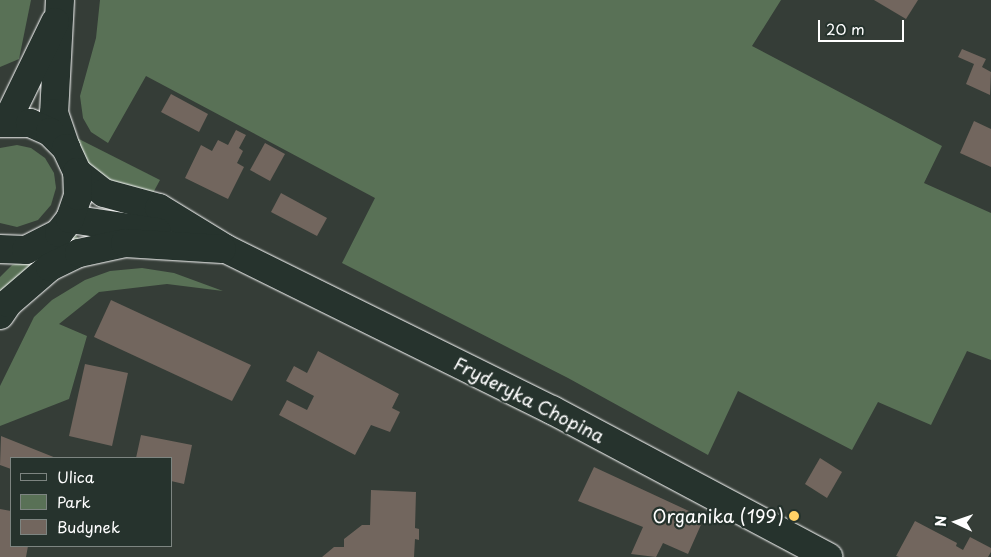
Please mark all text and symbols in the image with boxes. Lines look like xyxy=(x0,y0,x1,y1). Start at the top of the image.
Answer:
scale bar xyxy=(821,10,907,42)
text: 20 m xyxy=(826,17,865,40)
street label: Fryderyka Chopina xyxy=(450,353,608,447)
legend xyxy=(10,457,172,547)
text: Ulica xyxy=(57,465,94,488)
text: Park xyxy=(57,490,91,513)
north arrow xyxy=(931,497,981,547)
place label: Organika (199) xyxy=(652,505,784,527)
marker: Organika (199) xyxy=(788,510,800,522)
text: Budynek xyxy=(57,515,120,538)
text: N xyxy=(930,515,951,527)

